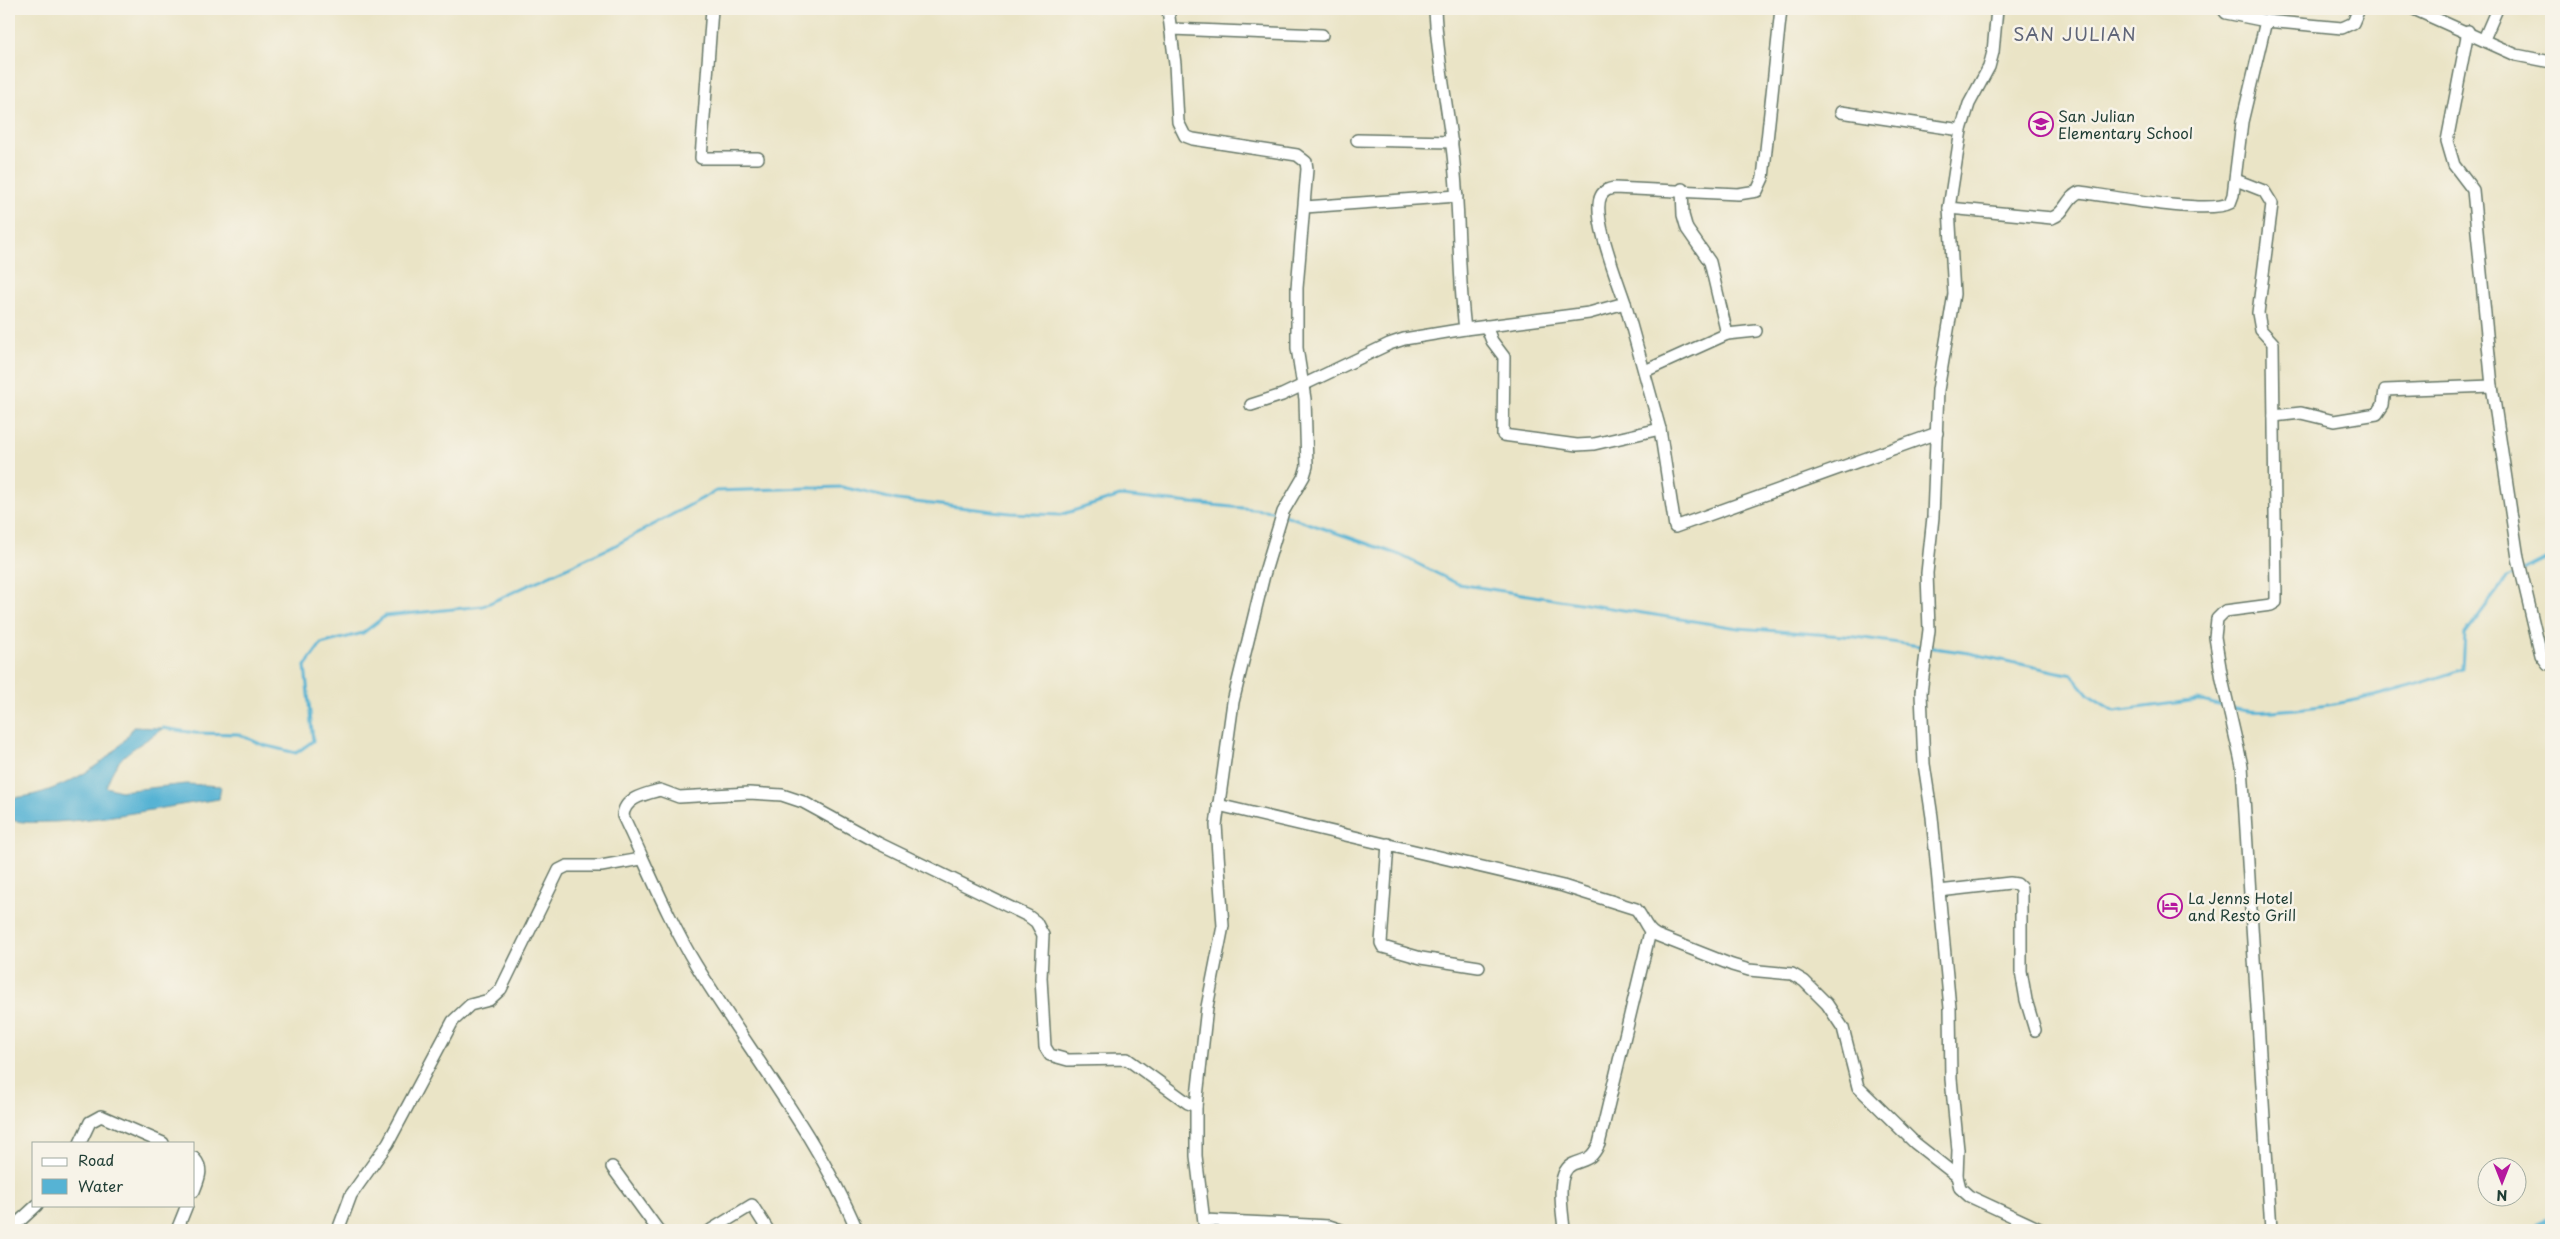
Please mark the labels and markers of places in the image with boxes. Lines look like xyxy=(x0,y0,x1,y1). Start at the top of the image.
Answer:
place label: San Julian Elementary School xyxy=(2058,104,2193,144)
school or university icon: San Julian Elementary School xyxy=(2028,111,2054,137)
place label: La Jenns Hotel and Resto Grill xyxy=(2188,886,2296,926)
hotel icon: La Jenns Hotel and Resto Grill xyxy=(2157,893,2183,919)

